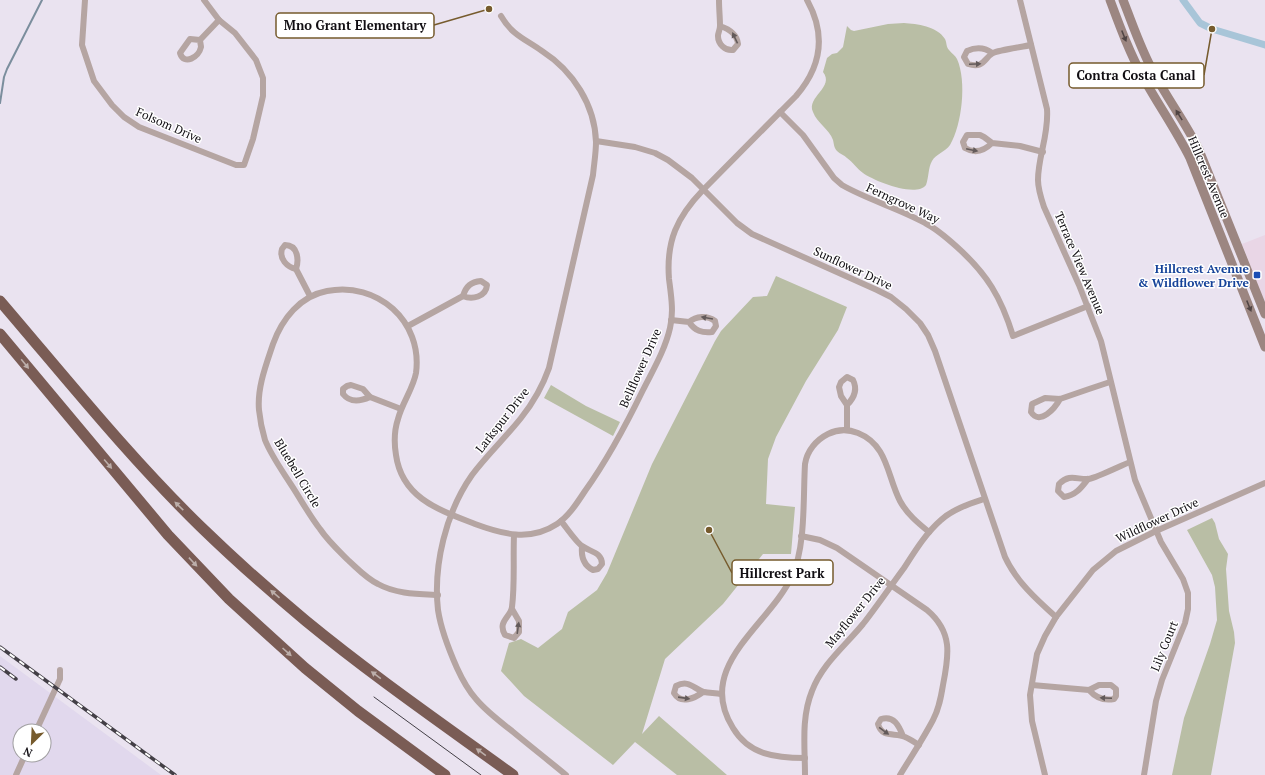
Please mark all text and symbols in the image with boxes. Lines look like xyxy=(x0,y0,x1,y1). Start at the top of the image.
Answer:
callout: Mno Grant Elementary xyxy=(276,13,434,38)
text: Mno Grant Elementary xyxy=(284,16,427,34)
one-way arrow xyxy=(1121,31,1127,42)
one-way arrow xyxy=(732,32,738,44)
one-way arrow xyxy=(968,61,981,67)
callout: Contra Costa Canal xyxy=(1069,63,1204,88)
text: Contra Costa Canal xyxy=(1076,66,1196,84)
street label: Folsom Drive xyxy=(134,104,204,146)
one-way arrow xyxy=(1175,110,1183,120)
street label: Hillcrest Avenue xyxy=(1185,134,1233,220)
one-way arrow xyxy=(966,147,979,153)
street label: Ferngrove Way xyxy=(864,180,943,227)
street label: Terrace View Avenue xyxy=(1052,209,1108,317)
street label: Sunflower Drive xyxy=(811,243,895,293)
place label: Hillcrest Avenue & Wildflower Drive xyxy=(1138,261,1250,290)
marker: Hillcrest Avenue & Wildflower Drive xyxy=(1252,270,1262,280)
one-way arrow xyxy=(1246,301,1252,313)
one-way arrow xyxy=(701,315,713,321)
street label: Bellflower Drive xyxy=(616,326,664,410)
one-way arrow xyxy=(20,359,29,370)
street label: Larkspur Drive xyxy=(472,384,532,456)
street label: Bluebell Circle xyxy=(272,436,324,510)
one-way arrow xyxy=(103,459,112,470)
street label: Wildflower Drive xyxy=(1113,494,1201,546)
one-way arrow xyxy=(174,501,184,511)
one-way arrow xyxy=(188,558,197,567)
callout: Hillcrest Park xyxy=(732,560,833,585)
text: Hillcrest Park xyxy=(739,564,825,582)
street label: Mayflower Drive xyxy=(822,573,888,651)
one-way arrow xyxy=(269,590,280,599)
street label: Lily Court xyxy=(1147,618,1181,673)
one-way arrow xyxy=(515,622,521,634)
one-way arrow xyxy=(282,648,292,657)
one-way arrow xyxy=(371,671,382,679)
one-way arrow xyxy=(678,695,690,701)
one-way arrow xyxy=(1100,695,1113,702)
north arrow xyxy=(12,723,52,763)
one-way arrow xyxy=(879,727,890,735)
text: N xyxy=(21,744,35,760)
one-way arrow xyxy=(476,748,487,756)

